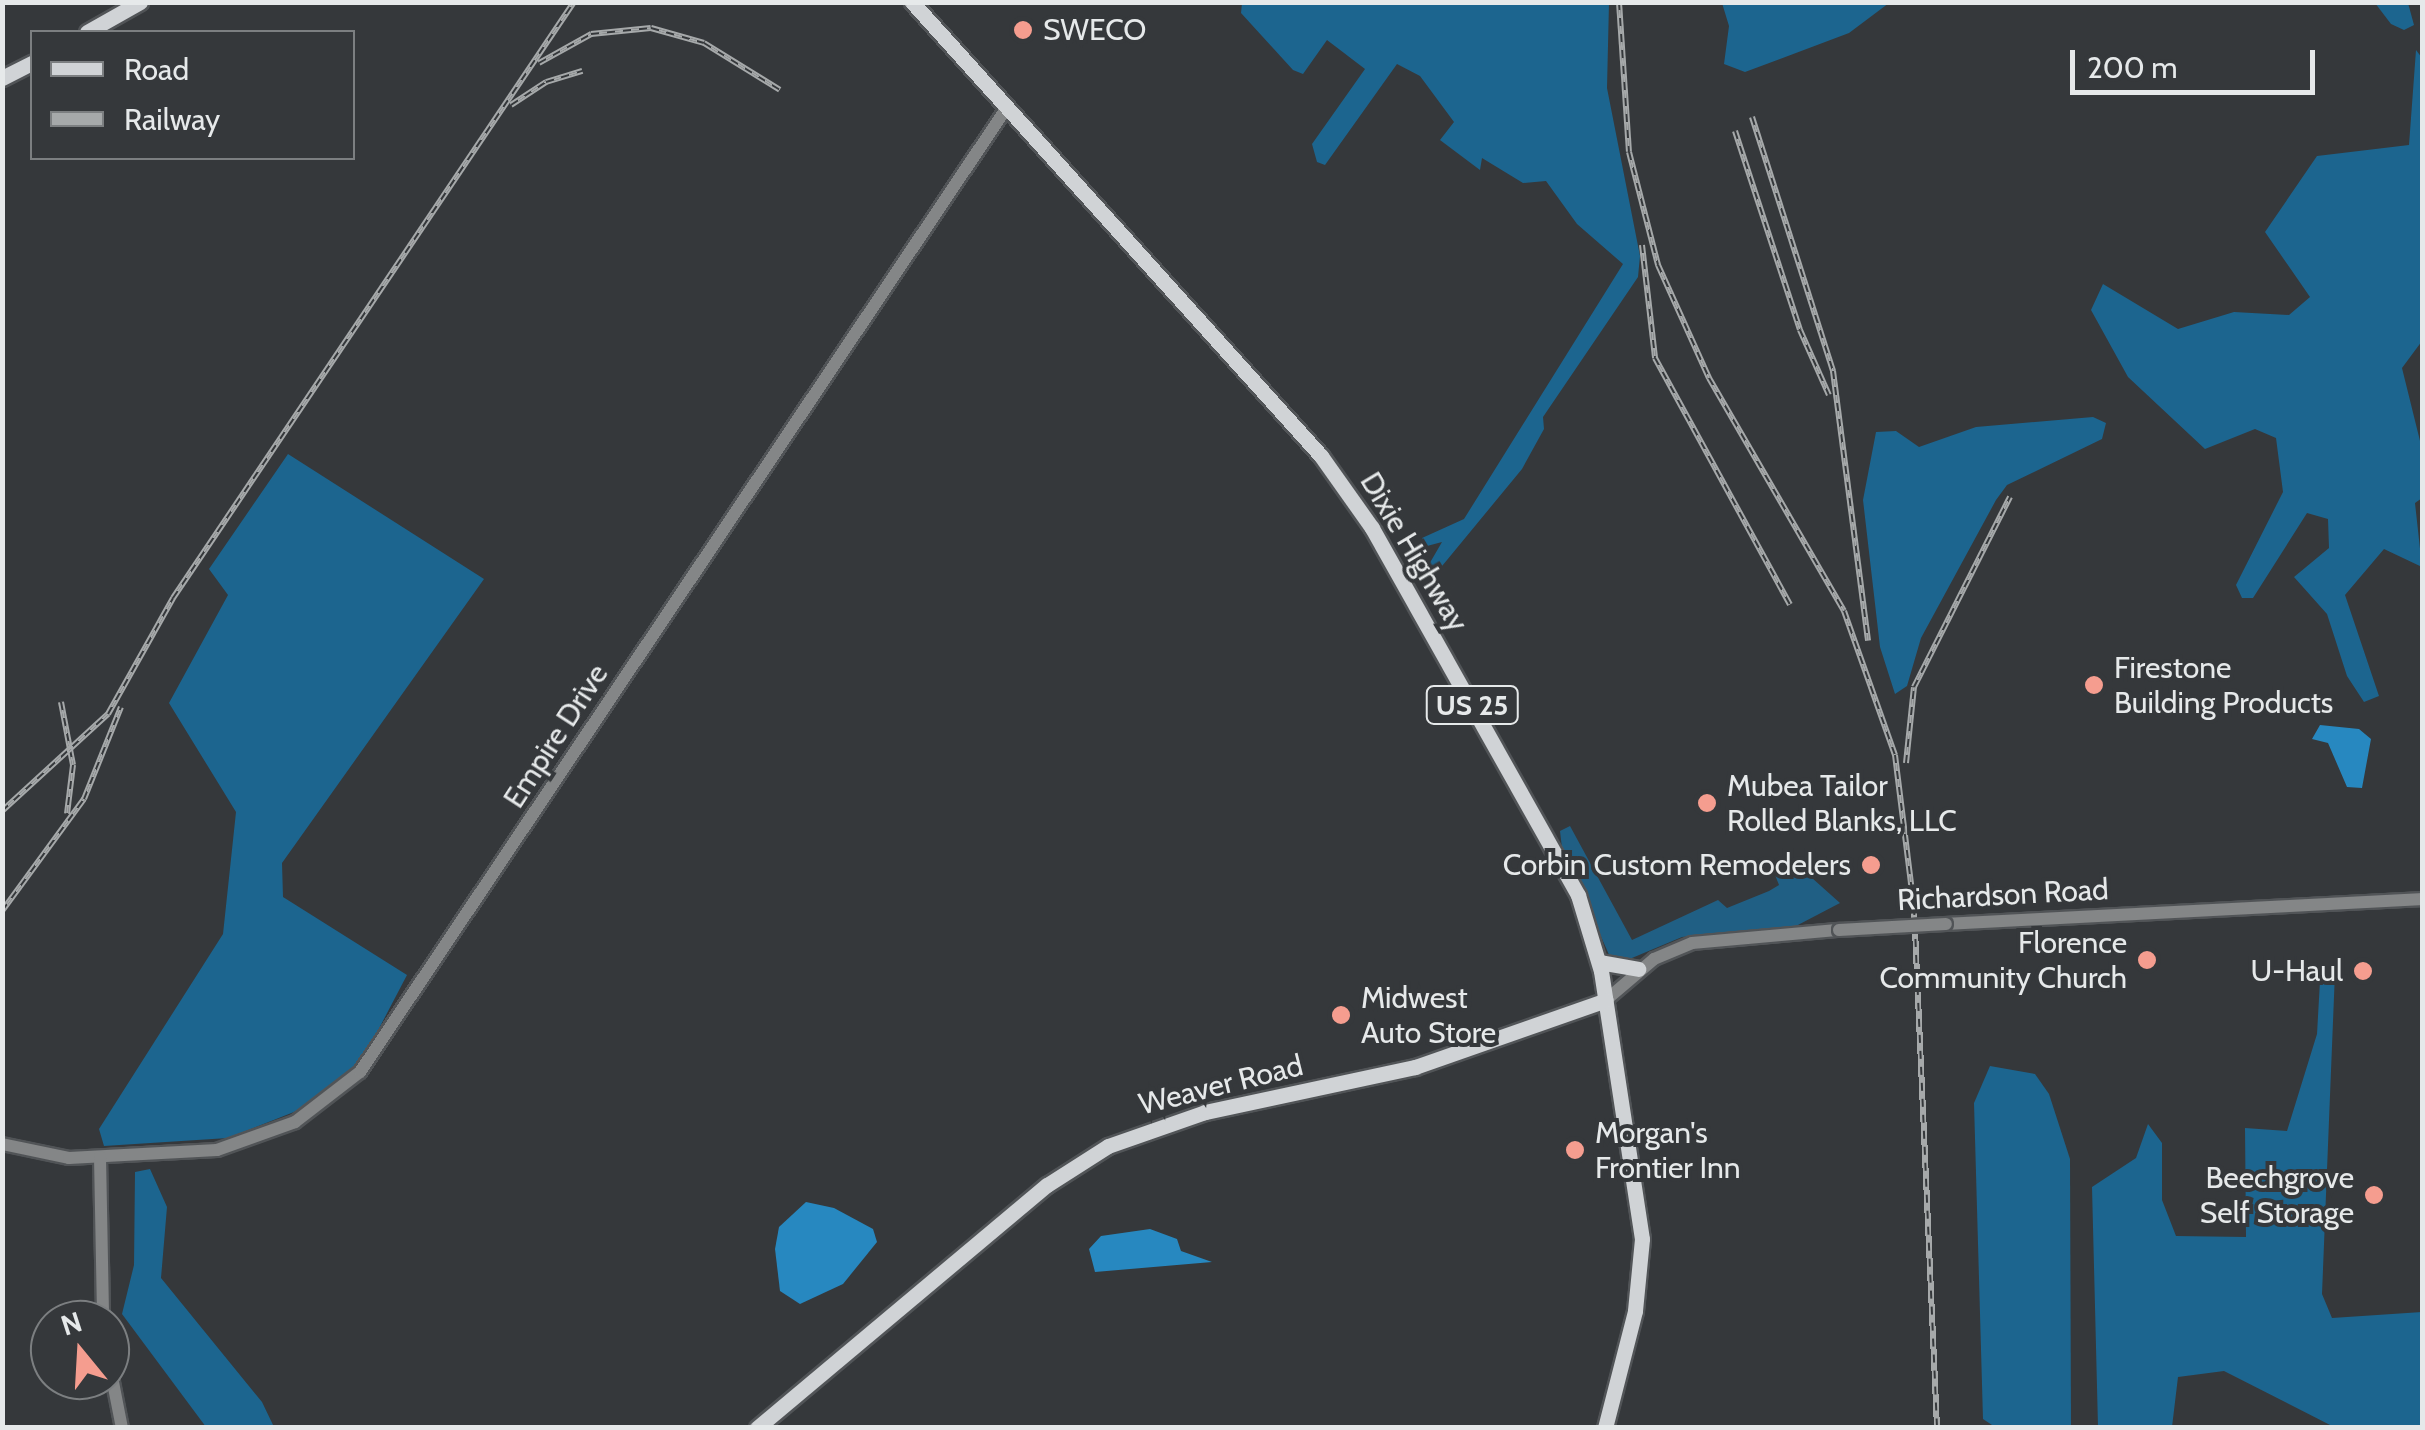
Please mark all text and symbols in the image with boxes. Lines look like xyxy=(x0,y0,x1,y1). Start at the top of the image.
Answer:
place label: SWECO xyxy=(1043,12,1146,48)
marker: SWECO xyxy=(1012,19,1034,41)
legend xyxy=(30,30,355,160)
scale bar xyxy=(2075,30,2320,92)
text: 200 m xyxy=(2087,49,2178,86)
text: Road xyxy=(124,51,189,88)
text: Railway xyxy=(124,101,220,138)
street label: Dixie Highway xyxy=(1352,466,1476,638)
place label: Firestone Building Products xyxy=(2114,650,2333,720)
street label: Empire Drive xyxy=(496,657,616,815)
marker: Firestone Building Products xyxy=(2083,674,2105,696)
road number: US 25 xyxy=(1424,682,1520,728)
place label: Mubea Tailor Rolled Blanks, LLC xyxy=(1727,768,1957,838)
marker: Mubea Tailor Rolled Blanks, LLC xyxy=(1696,792,1718,814)
place label: Corbin Custom Remodelers xyxy=(1503,847,1851,883)
marker: Corbin Custom Remodelers xyxy=(1860,854,1882,876)
street label: Richardson Road xyxy=(1896,871,2110,919)
place label: Florence Community Church xyxy=(1880,925,2127,996)
marker: Florence Community Church xyxy=(2136,949,2158,971)
place label: U-Haul xyxy=(2250,953,2343,989)
marker: U-Haul xyxy=(2352,960,2374,982)
place label: Midwest Auto Store xyxy=(1361,980,1496,1050)
marker: Midwest Auto Store xyxy=(1330,1004,1352,1026)
street label: Weaver Road xyxy=(1135,1047,1307,1123)
place label: Morgan's Frontier Inn xyxy=(1595,1115,1740,1186)
marker: Morgan's Frontier Inn xyxy=(1564,1139,1586,1161)
place label: Beechgrove Self Storage xyxy=(2200,1160,2354,1230)
marker: Beechgrove Self Storage xyxy=(2363,1184,2385,1206)
north arrow xyxy=(30,1300,130,1400)
text: N xyxy=(57,1304,86,1343)

